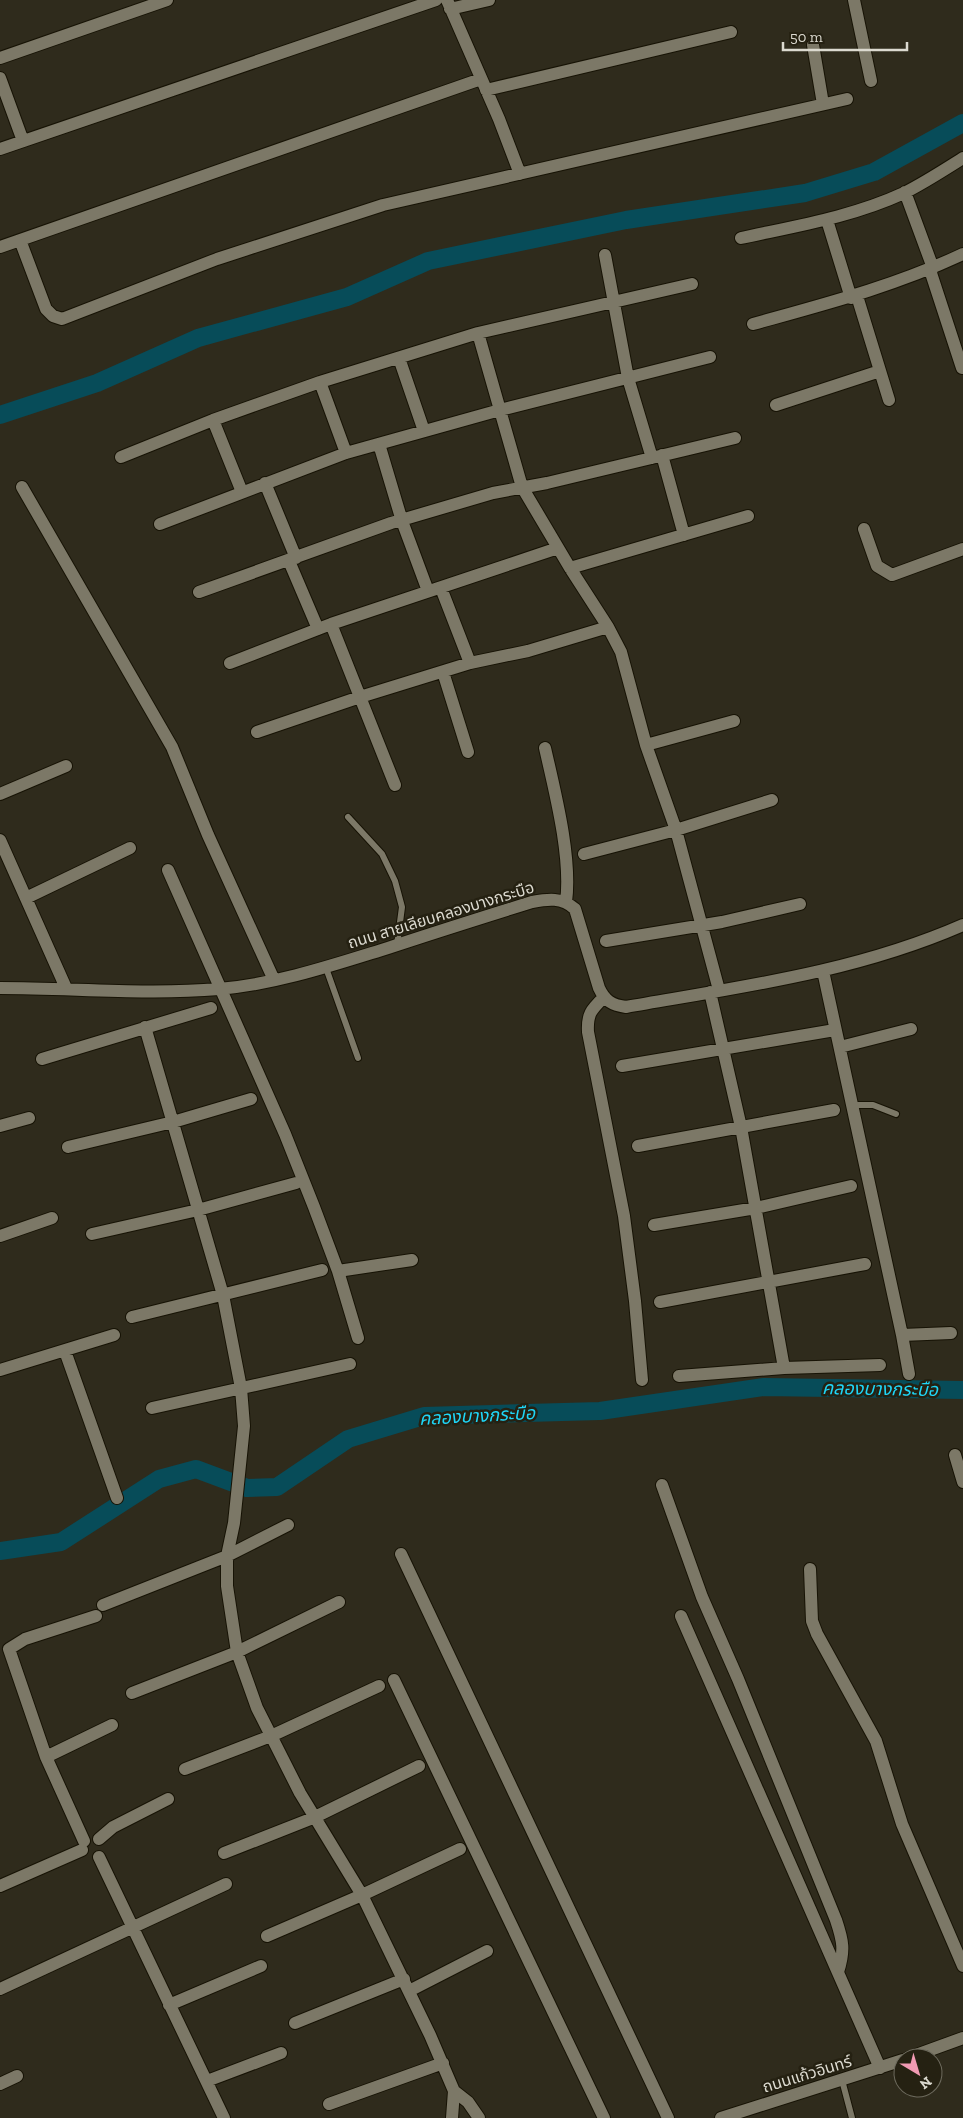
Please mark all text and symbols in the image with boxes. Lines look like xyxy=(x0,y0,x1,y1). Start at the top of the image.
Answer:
scale bar xyxy=(783,20,907,52)
text: 50 m xyxy=(790,28,823,46)
street label: ถนน สายเลียบคลองบางกระบือ xyxy=(345,878,537,952)
water label: คลองบางกระบือ xyxy=(822,1377,939,1401)
water label: คลองบางกระบือ xyxy=(418,1402,536,1430)
north arrow xyxy=(893,2048,943,2098)
street label: ถนนแก้วอินทร์ xyxy=(760,2051,855,2097)
text: N xyxy=(916,2073,935,2093)

